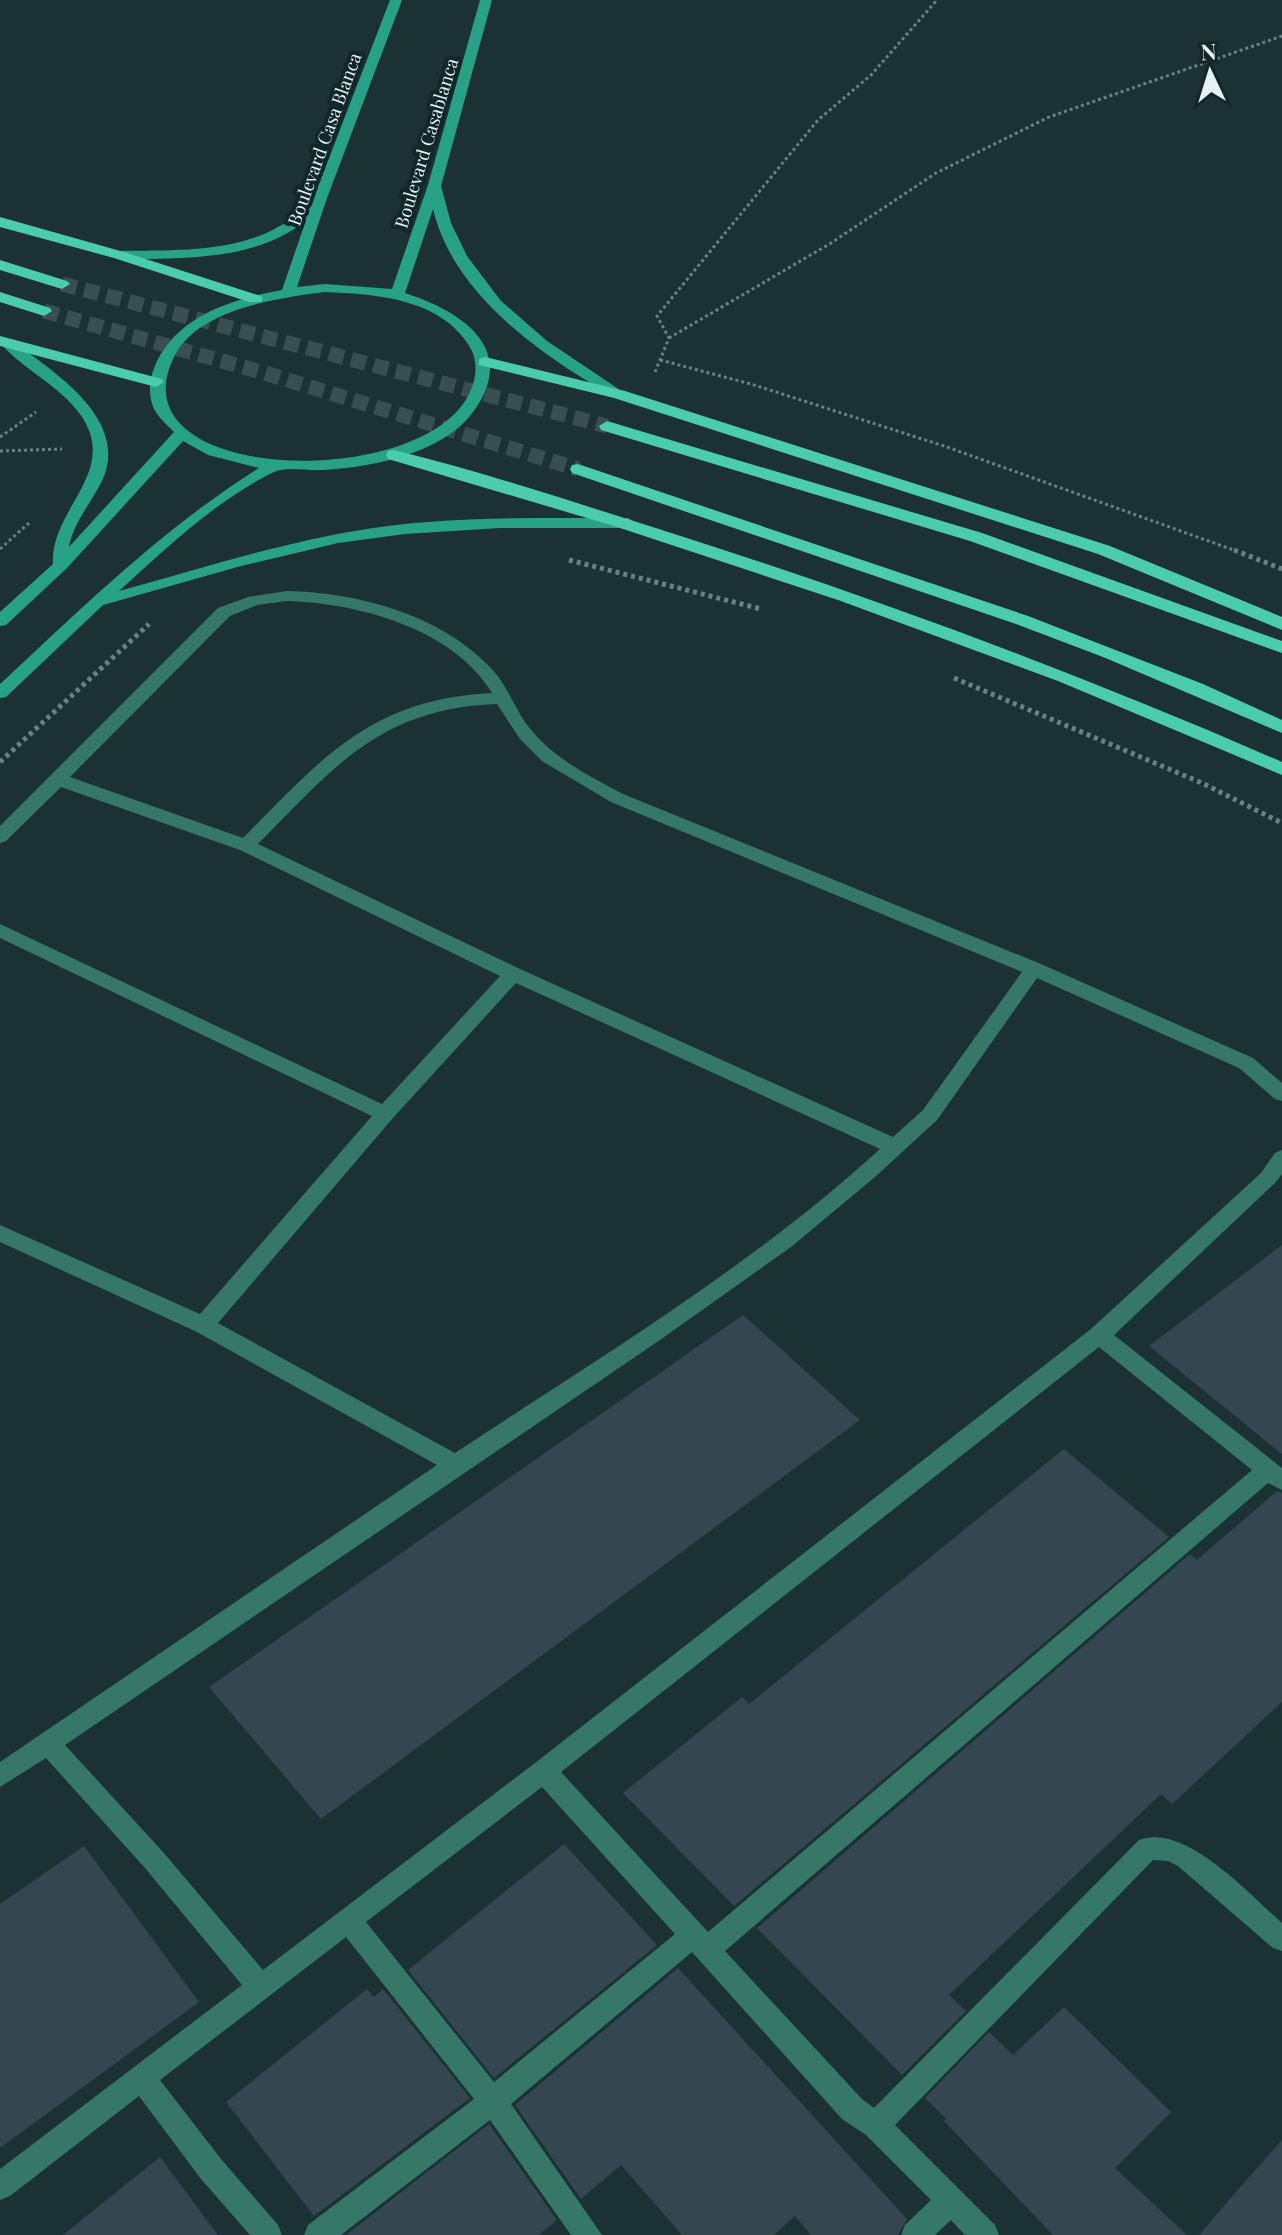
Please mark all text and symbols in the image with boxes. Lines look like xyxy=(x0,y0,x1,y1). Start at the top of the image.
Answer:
north arrow xyxy=(1170,32,1250,112)
text: N xyxy=(1200,36,1218,67)
street label: Boulevard Casa Blanca xyxy=(282,49,366,229)
street label: Boulevard Casablanca xyxy=(389,55,463,231)

